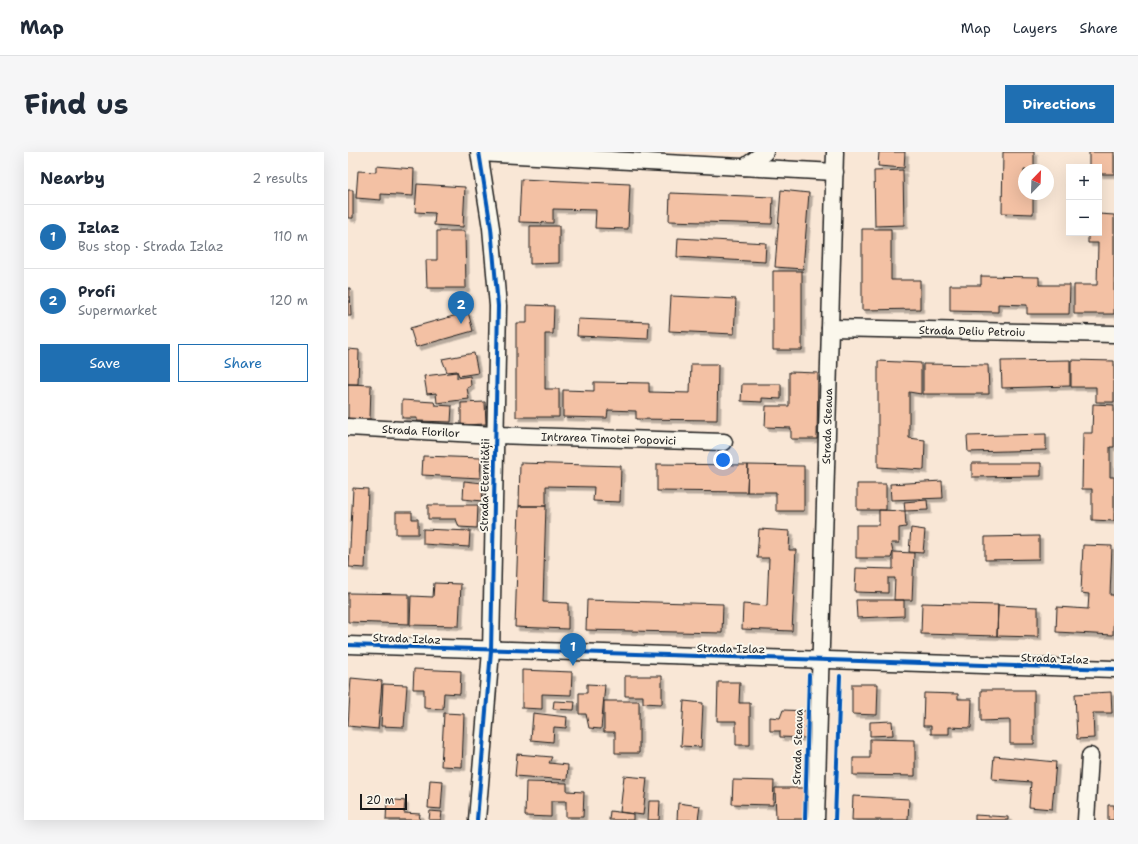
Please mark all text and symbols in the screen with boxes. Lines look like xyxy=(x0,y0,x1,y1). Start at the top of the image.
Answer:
text: Map xyxy=(20,15,64,40)
text: Map xyxy=(961,19,991,37)
text: Layers xyxy=(1013,19,1057,37)
text: Share xyxy=(1079,19,1118,37)
text: Find us xyxy=(24,85,129,123)
button: Directions xyxy=(1005,85,1114,123)
north arrow xyxy=(1018,164,1054,200)
map controls xyxy=(1066,164,1102,236)
button: + xyxy=(1066,164,1102,200)
text: Nearby xyxy=(40,167,105,189)
text: 2 results xyxy=(252,170,308,187)
button: − xyxy=(1066,200,1102,236)
text: Izlaz xyxy=(78,218,120,238)
text: 1 xyxy=(50,228,56,245)
text: 110 m xyxy=(273,228,308,245)
text: Bus stop · Strada Izlaz xyxy=(78,238,224,255)
text: Profi xyxy=(78,282,116,302)
pin: 2 xyxy=(448,291,474,324)
text: 2 xyxy=(48,292,58,309)
text: 120 m xyxy=(270,292,308,309)
text: Supermarket xyxy=(78,302,157,319)
street label: Strada Deliu Petroiu xyxy=(919,322,1025,340)
button: Save xyxy=(40,344,170,382)
button: Share xyxy=(178,344,308,382)
street label: Strada Steaua xyxy=(819,388,836,464)
street label: Strada Florilor xyxy=(382,421,460,441)
street label: Intrarea Timotei Popovici xyxy=(541,429,677,448)
street label: Strada Eternității xyxy=(477,438,493,532)
your location xyxy=(713,450,733,470)
street label: Strada Izlaz xyxy=(373,630,441,648)
pin: 1 xyxy=(560,633,586,666)
street label: Strada Izlaz xyxy=(697,641,765,657)
street label: Strada Izlaz xyxy=(1021,650,1089,668)
street label: Strada Steaua xyxy=(789,709,807,785)
scale bar xyxy=(360,792,407,811)
text: 20 m xyxy=(366,793,394,808)

